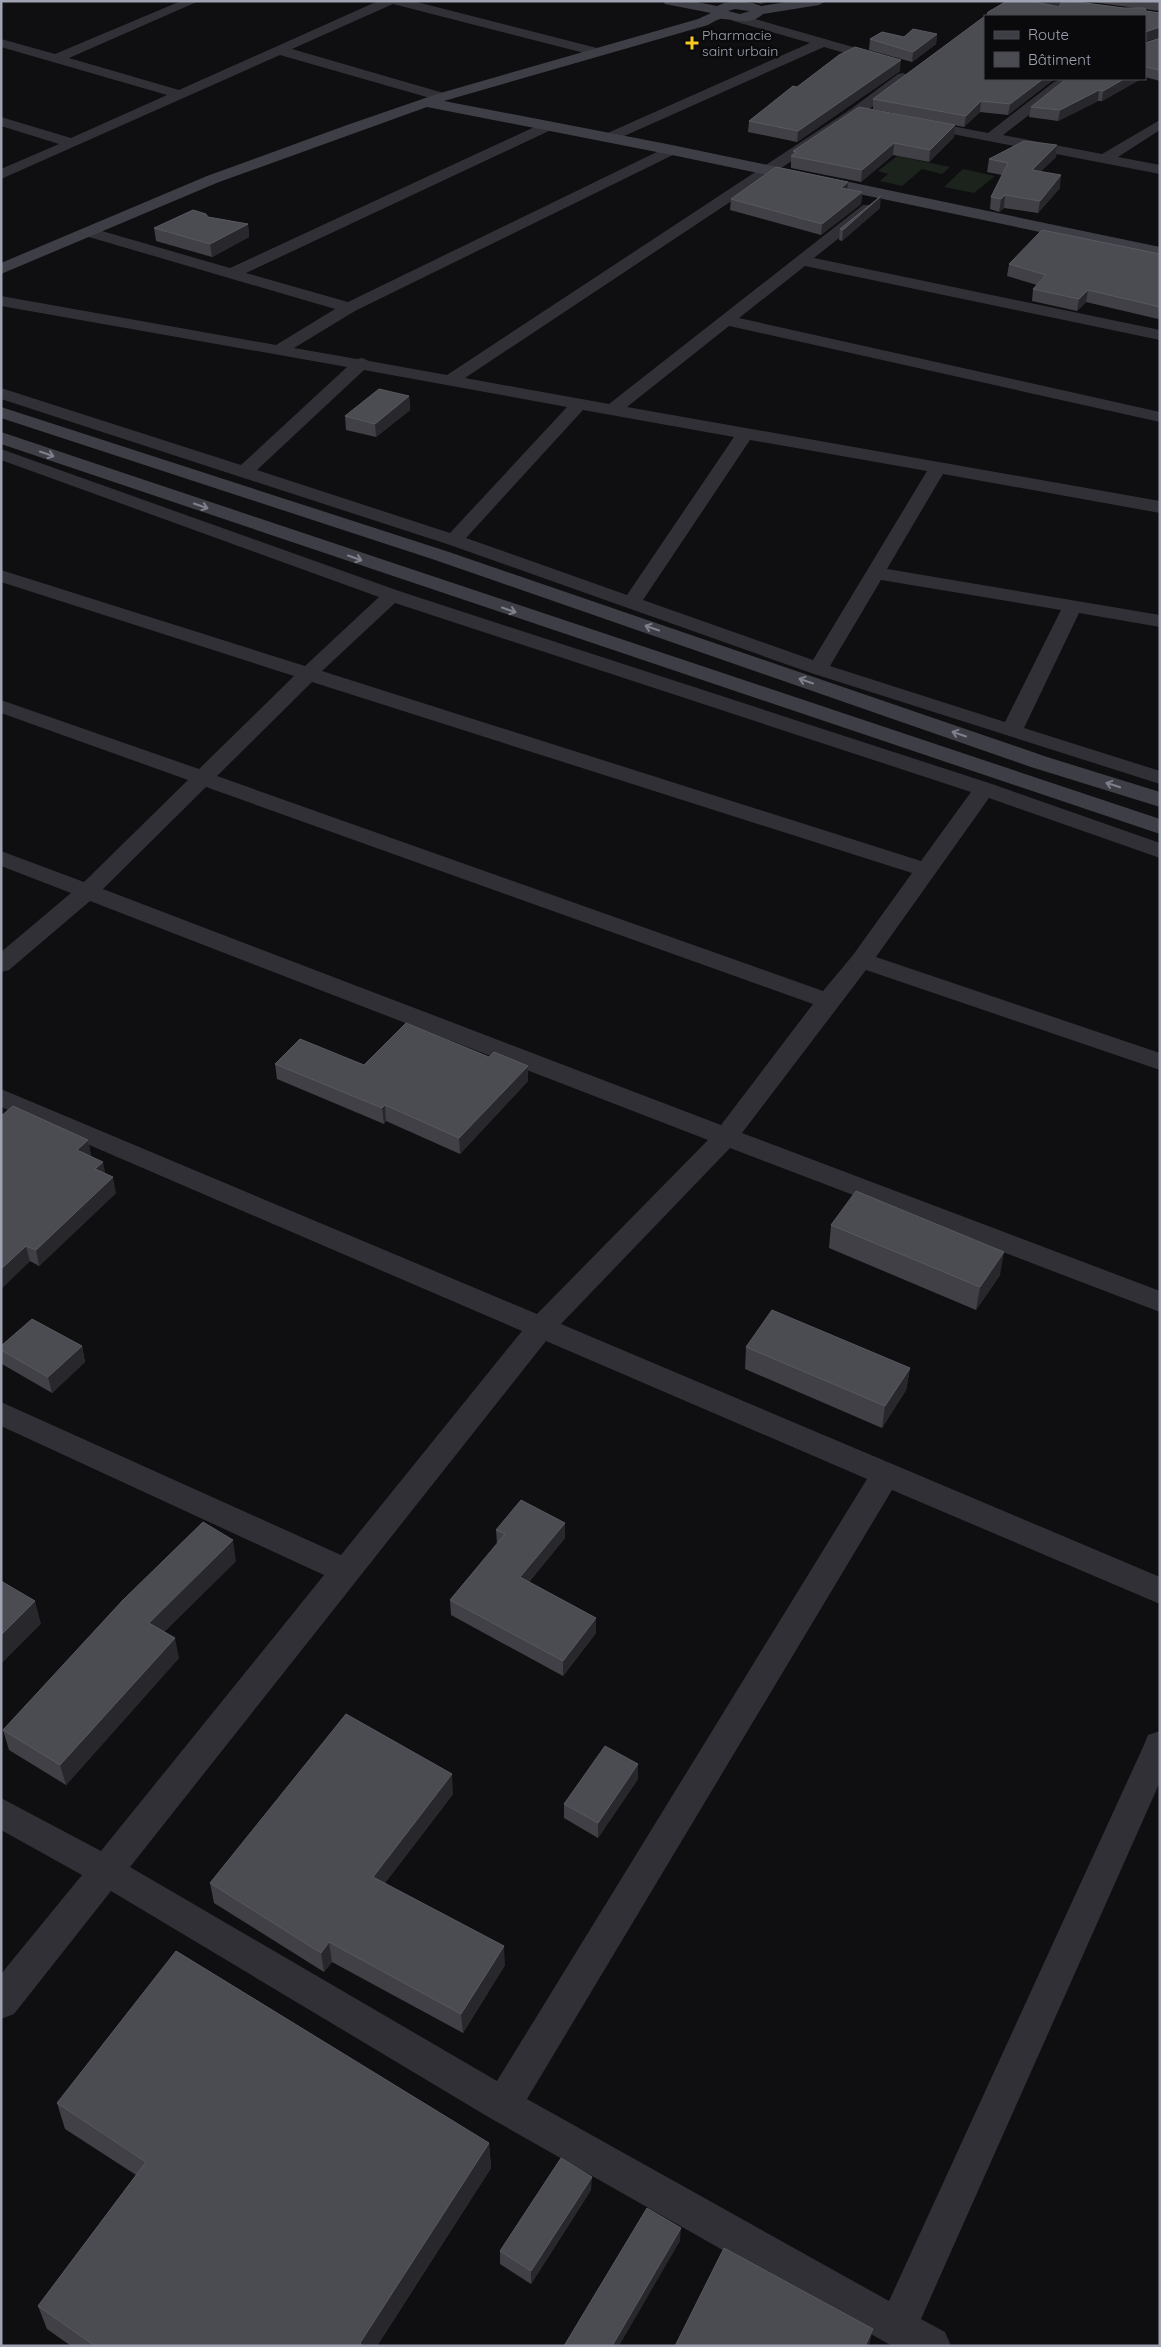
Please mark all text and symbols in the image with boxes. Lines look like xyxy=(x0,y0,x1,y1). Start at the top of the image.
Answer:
legend xyxy=(984,15,1146,80)
text: Route xyxy=(1028,25,1069,44)
place label: Pharmacie saint urbain xyxy=(702,26,778,60)
marker: Pharmacie saint urbain xyxy=(686,37,698,49)
text: Bâtiment xyxy=(1028,50,1091,69)
one-way arrow xyxy=(39,450,55,459)
one-way arrow xyxy=(193,502,209,511)
one-way arrow xyxy=(347,554,363,564)
one-way arrow xyxy=(501,606,517,616)
one-way arrow xyxy=(645,623,660,632)
one-way arrow xyxy=(798,676,814,685)
one-way arrow xyxy=(952,729,967,738)
one-way arrow xyxy=(1106,780,1122,790)

